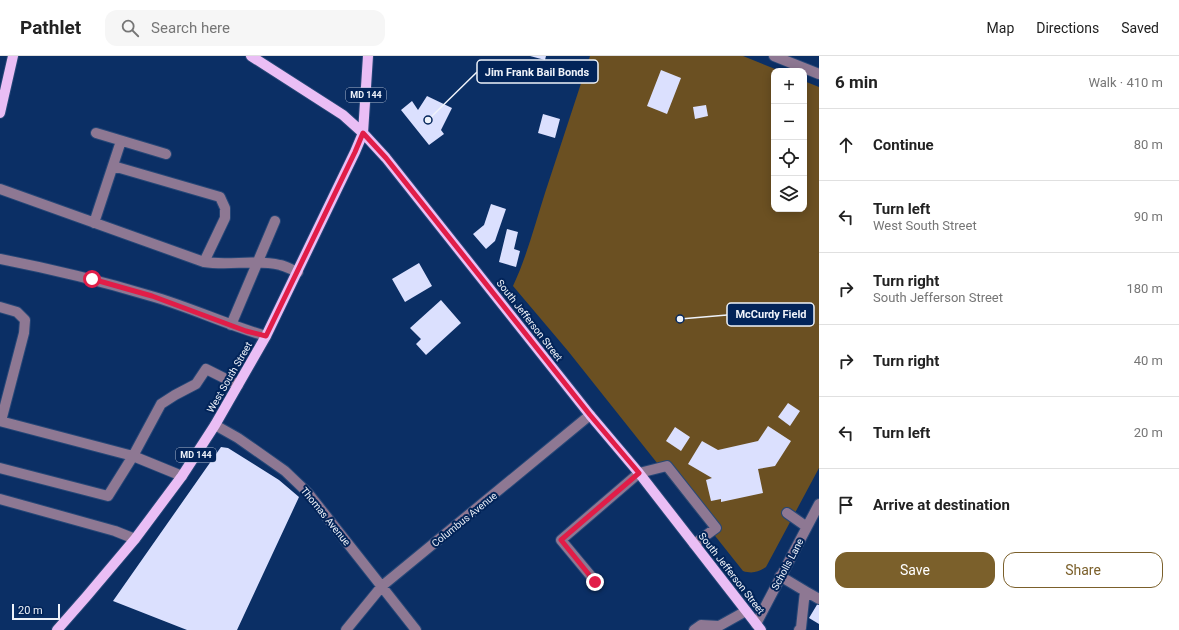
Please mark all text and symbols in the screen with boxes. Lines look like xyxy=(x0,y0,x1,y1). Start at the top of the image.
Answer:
search box xyxy=(105,10,385,46)
text: Pathlet xyxy=(20,16,81,39)
icon: search xyxy=(119,17,141,39)
text: Search here xyxy=(151,19,230,37)
text: Map xyxy=(987,20,1014,36)
text: Directions xyxy=(1036,20,1099,36)
text: Saved xyxy=(1121,20,1159,36)
callout: Jim Frank Bail Bonds xyxy=(477,60,598,83)
text: Jim Frank Bail Bonds xyxy=(485,66,590,79)
map controls xyxy=(771,68,807,212)
button: + xyxy=(771,68,807,104)
text: 6 min xyxy=(835,72,878,92)
text: Walk · 410 m xyxy=(1088,75,1163,90)
road number: MD 144 xyxy=(346,88,386,102)
button: − xyxy=(771,104,807,140)
icon: ahead xyxy=(835,134,857,156)
text: Continue xyxy=(873,136,934,154)
text: 80 m xyxy=(1134,137,1163,152)
button: locate xyxy=(771,140,807,176)
button: layers xyxy=(771,176,807,212)
text: Turn left xyxy=(873,200,930,218)
icon: left xyxy=(835,206,857,228)
text: 90 m xyxy=(1134,209,1163,224)
text: West South Street xyxy=(873,218,977,233)
route start xyxy=(83,270,101,288)
text: Turn right xyxy=(873,272,939,290)
street label: South Jefferson Street xyxy=(494,278,565,363)
icon: right xyxy=(835,278,857,300)
text: 180 m xyxy=(1126,281,1163,296)
text: South Jefferson Street xyxy=(873,290,1003,305)
callout: McCurdy Field xyxy=(727,303,814,326)
text: McCurdy Field xyxy=(735,308,807,321)
street label: West South Street xyxy=(205,340,254,415)
icon: right xyxy=(835,350,857,372)
text: Turn right xyxy=(873,352,939,370)
text: 40 m xyxy=(1134,353,1163,368)
icon: left xyxy=(835,422,857,444)
text: Turn left xyxy=(873,424,930,442)
text: 20 m xyxy=(1134,425,1163,440)
road number: MD 144 xyxy=(176,448,216,462)
street label: Thomas Avenue xyxy=(299,485,352,548)
street label: Columbus Avenue xyxy=(430,490,499,549)
icon: arrive xyxy=(835,494,857,516)
text: Arrive at destination xyxy=(873,496,1010,514)
street label: South Jefferson Street xyxy=(696,531,767,616)
street label: Scholls Lane xyxy=(769,537,806,592)
button: Save xyxy=(835,552,995,588)
button: Share xyxy=(1003,552,1163,588)
route end xyxy=(586,573,604,591)
scale bar xyxy=(12,602,60,621)
text: 20 m xyxy=(18,604,43,617)

